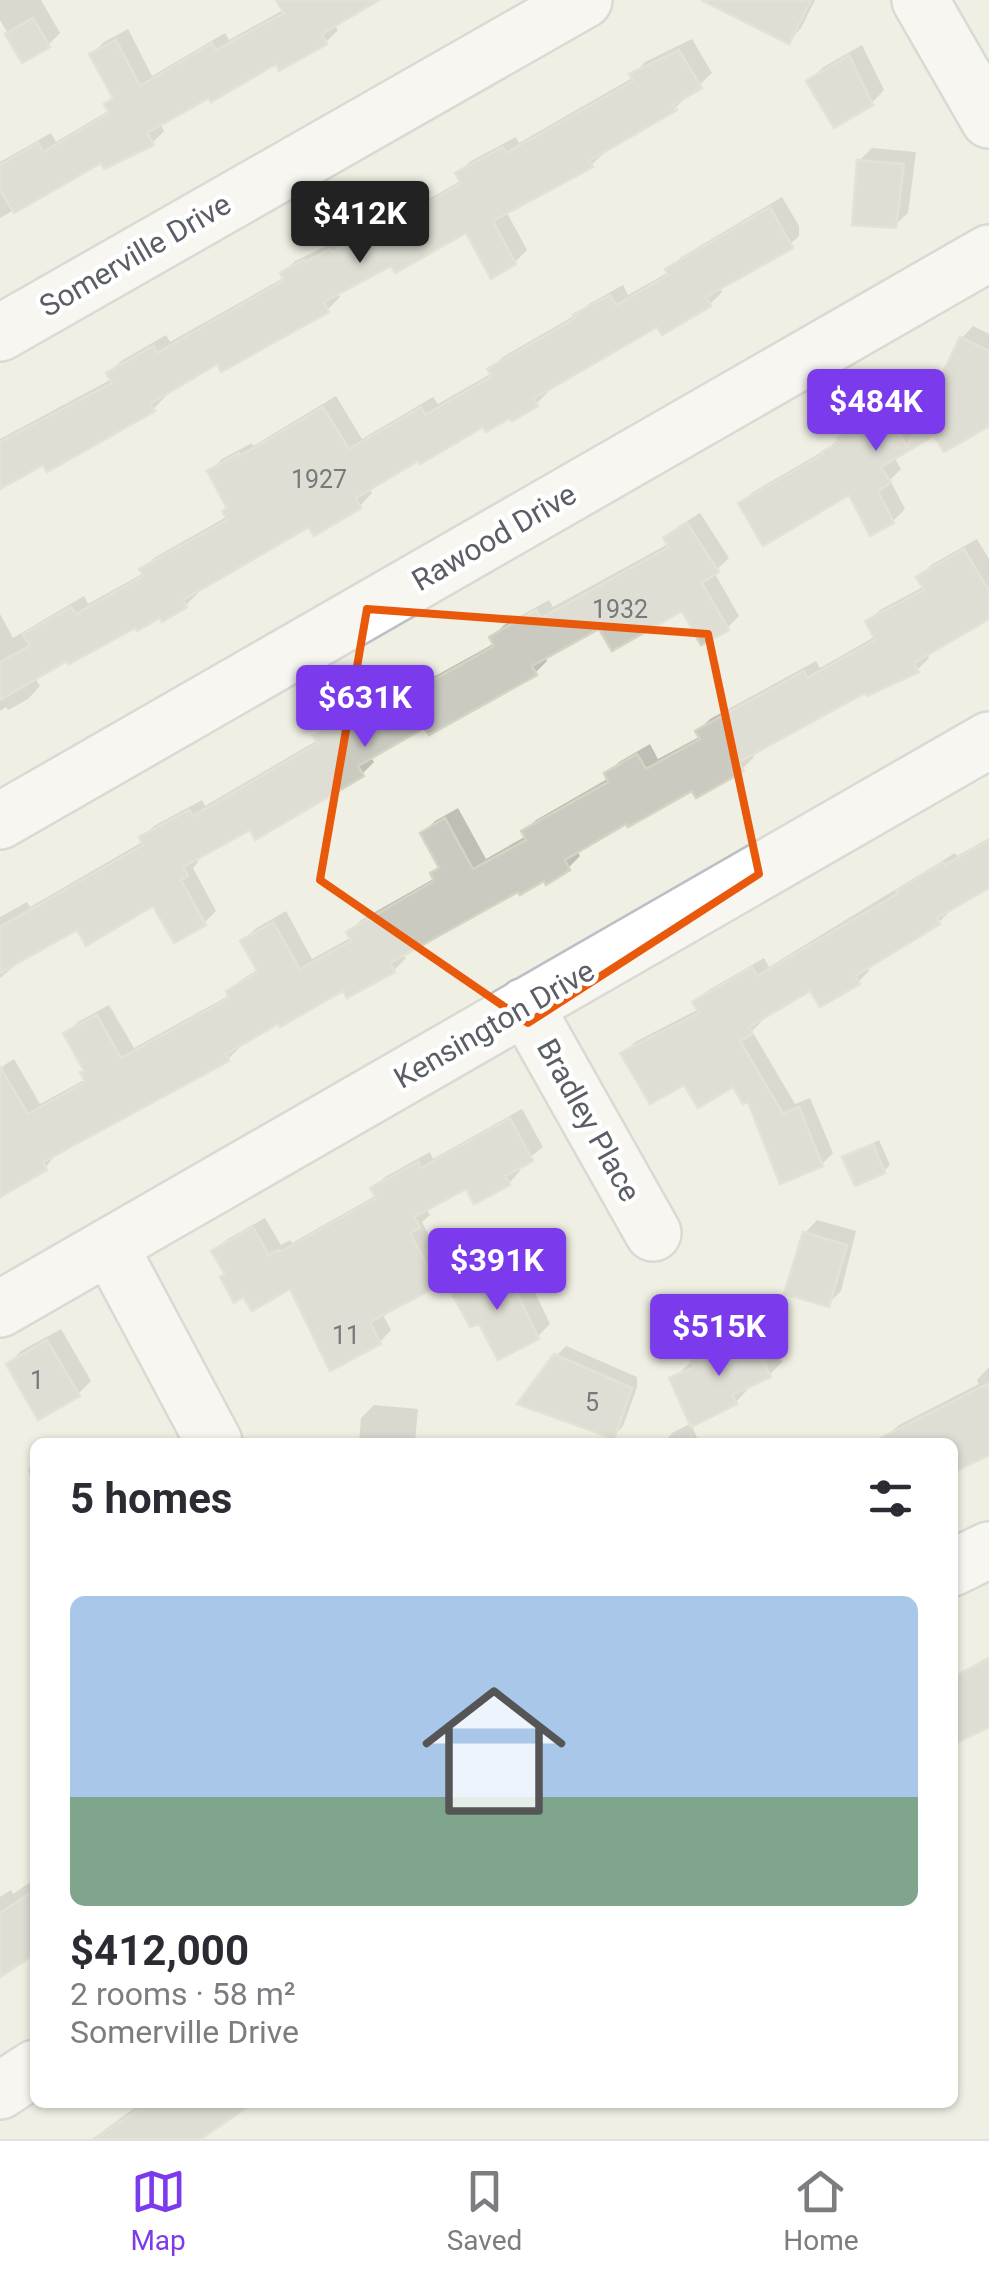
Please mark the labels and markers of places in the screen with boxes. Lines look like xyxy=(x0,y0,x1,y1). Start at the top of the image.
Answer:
pin: $412K xyxy=(290,181,430,266)
pin: $484K xyxy=(806,369,946,454)
pin: $631K xyxy=(295,665,435,750)
pin: $391K xyxy=(427,1228,567,1313)
pin: $515K xyxy=(649,1294,789,1379)

